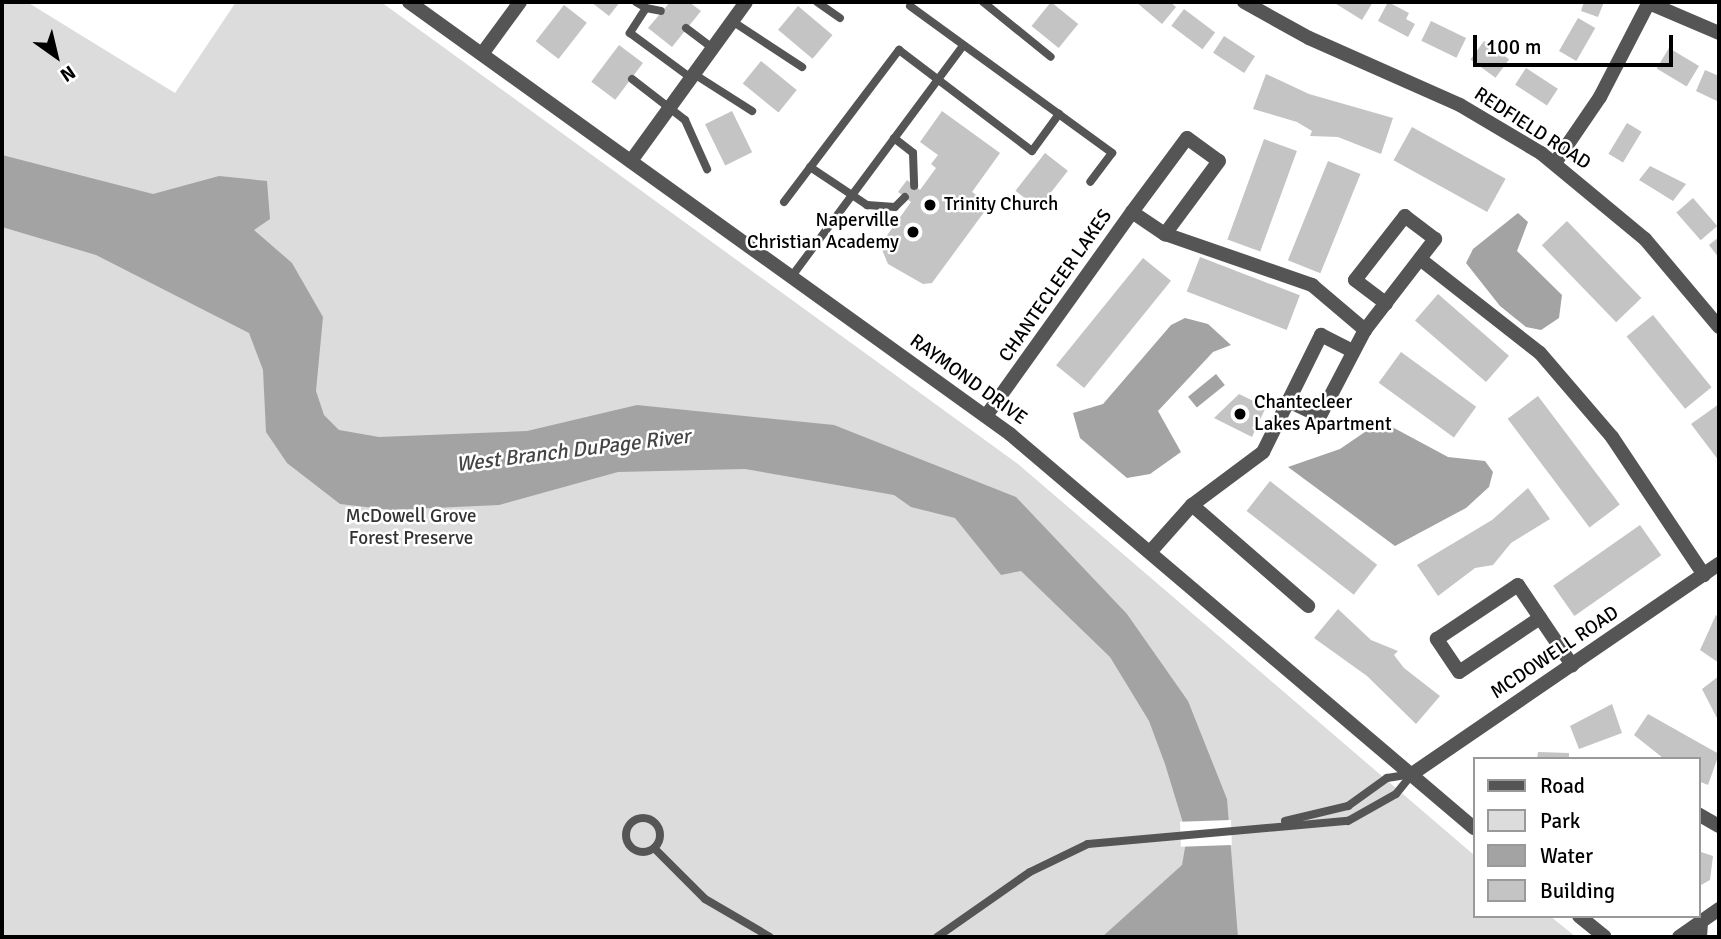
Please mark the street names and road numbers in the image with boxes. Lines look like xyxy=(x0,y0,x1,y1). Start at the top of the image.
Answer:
street label: REDFIELD ROAD xyxy=(1469,83,1595,175)
street label: CHANTECLEER LAKES xyxy=(995,205,1117,367)
street label: RAYMOND DRIVE xyxy=(905,330,1031,430)
street label: MCDOWELL ROAD xyxy=(1487,602,1623,704)

